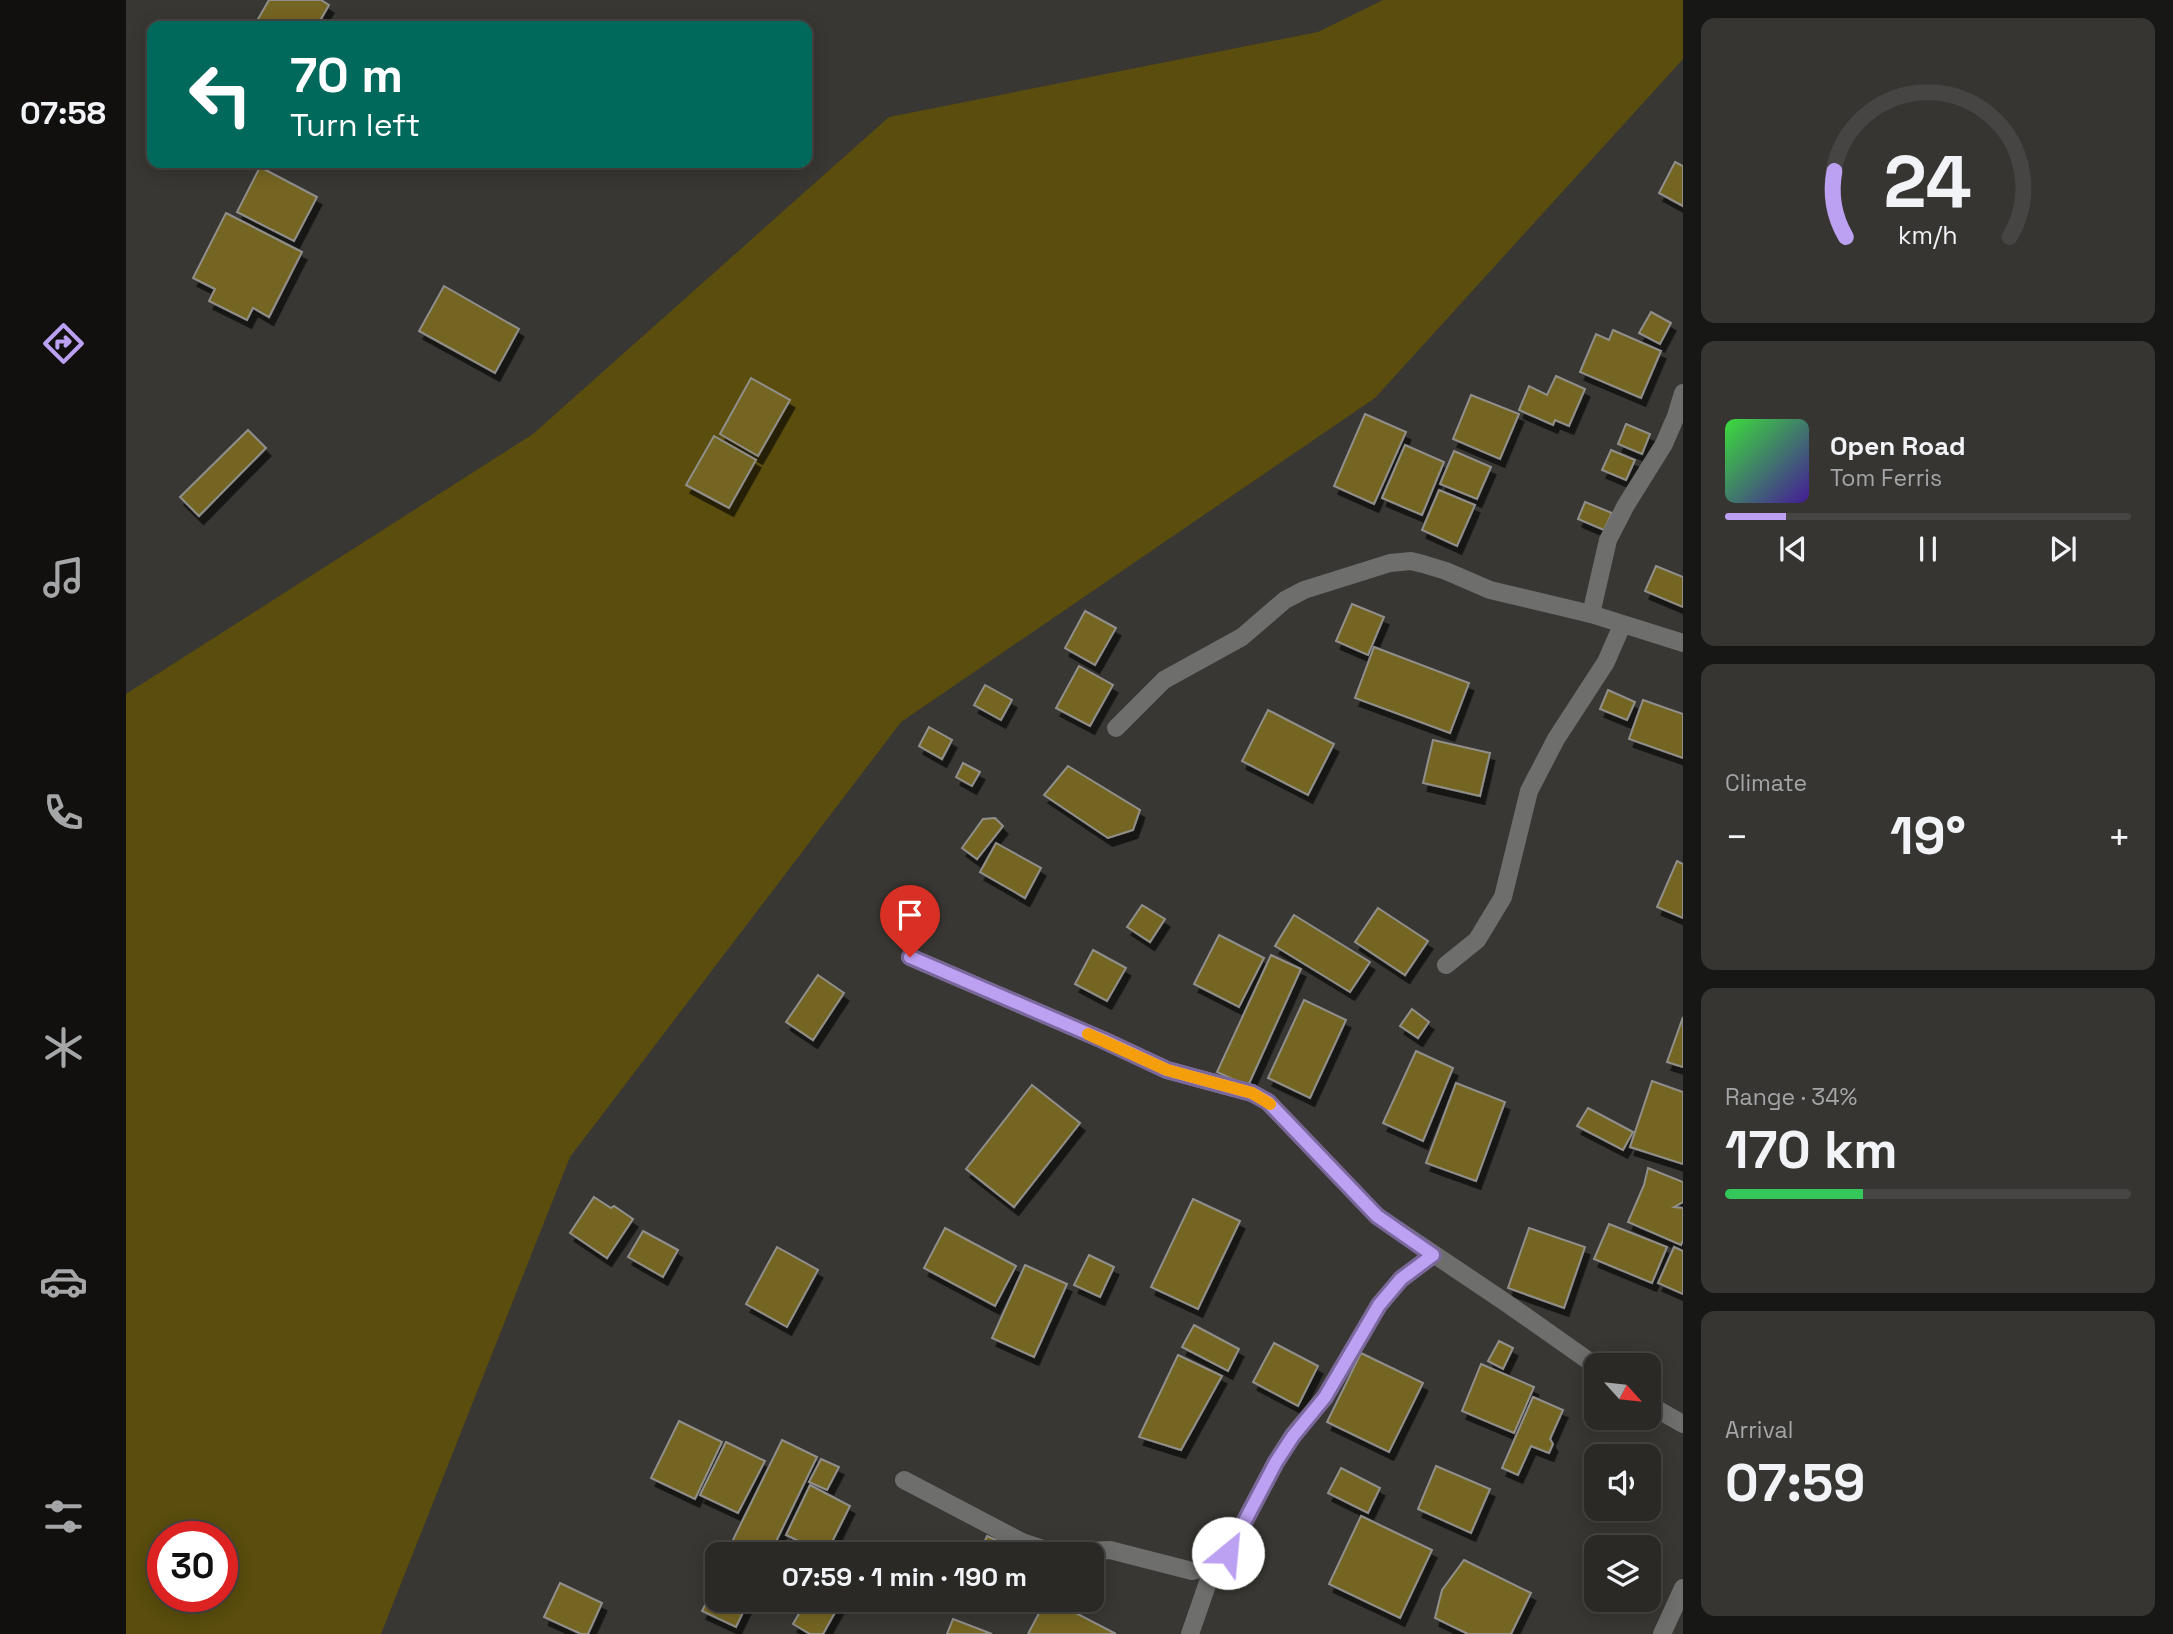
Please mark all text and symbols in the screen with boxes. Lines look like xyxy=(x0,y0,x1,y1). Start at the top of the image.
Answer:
text: 70 m xyxy=(290,44,403,106)
icon: left xyxy=(175,49,266,140)
text: 07:58 xyxy=(20,93,106,133)
text: Turn left xyxy=(290,105,420,145)
text: 24 xyxy=(1884,135,1972,228)
text: km/h xyxy=(1898,218,1958,250)
icon: directions xyxy=(39,319,88,368)
text: Open Road xyxy=(1830,429,1966,463)
text: Tom Ferris xyxy=(1830,463,1942,493)
icon: previous xyxy=(1774,530,1812,568)
icon: pause xyxy=(1909,530,1947,568)
icon: next xyxy=(2044,530,2082,568)
icon: music xyxy=(39,553,88,602)
text: Climate xyxy=(1725,768,1807,798)
icon: phone xyxy=(39,788,88,837)
text: 19° xyxy=(1890,803,1966,869)
text: − xyxy=(1725,813,1749,861)
text: + xyxy=(2107,813,2131,861)
pin xyxy=(880,885,940,957)
icon: arrive xyxy=(891,896,929,934)
icon: climate xyxy=(39,1023,88,1072)
text: Range · 34% xyxy=(1725,1082,1857,1112)
text: 170 km xyxy=(1725,1117,1898,1183)
icon: car xyxy=(39,1257,88,1306)
north arrow xyxy=(1584,1353,1661,1430)
map controls xyxy=(1584,1353,1661,1612)
text: Arrival xyxy=(1725,1415,1793,1445)
button: sound xyxy=(1584,1444,1661,1521)
text: 07:59 xyxy=(1725,1450,1865,1516)
icon: filters xyxy=(39,1492,88,1541)
position arrow xyxy=(1191,1516,1265,1590)
speed limit sign: 30 xyxy=(147,1521,238,1612)
button: layers xyxy=(1584,1535,1661,1612)
text: 07:59 · 1 min · 190 m xyxy=(782,1560,1027,1594)

